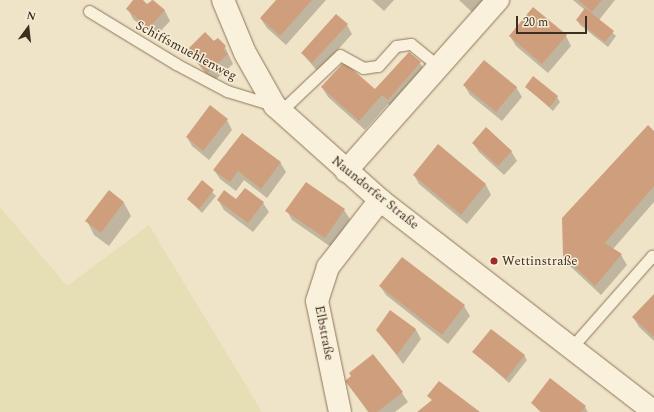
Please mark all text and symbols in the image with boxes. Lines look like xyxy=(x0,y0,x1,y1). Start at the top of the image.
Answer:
text: N xyxy=(25,7,38,25)
north arrow xyxy=(8,8,48,48)
scale bar xyxy=(518,8,589,34)
text: 20 m xyxy=(523,13,548,32)
street label: Schiffsmuehlenweg xyxy=(133,18,239,84)
street label: Naundorfer Straße xyxy=(328,153,422,233)
place label: Wettinstraße xyxy=(502,253,578,269)
marker: Wettinstraße xyxy=(489,256,499,266)
street label: Elbstraße xyxy=(311,304,337,362)

